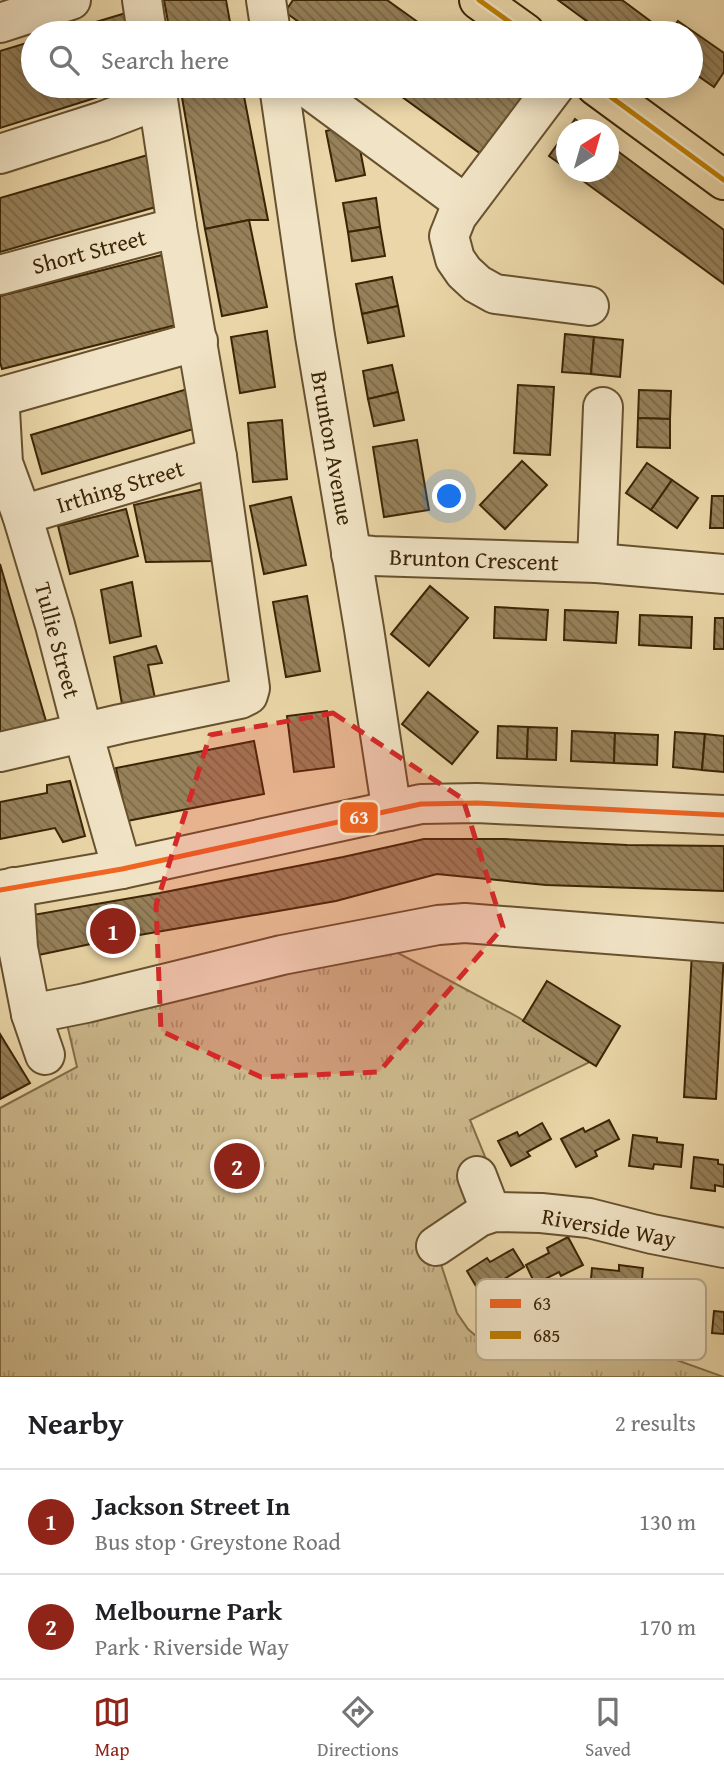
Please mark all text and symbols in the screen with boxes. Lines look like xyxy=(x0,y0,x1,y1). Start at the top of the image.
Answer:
search box xyxy=(21,21,703,98)
text: Search here xyxy=(101,40,229,79)
icon: search xyxy=(45,41,83,79)
north arrow xyxy=(556,119,619,182)
street label: Short Street xyxy=(28,220,150,282)
street label: Brunton Avenue xyxy=(303,368,363,528)
street label: Irthing Street xyxy=(52,451,188,521)
your location xyxy=(432,479,466,513)
street label: Brunton Crescent xyxy=(389,540,559,578)
street label: Tullie Street xyxy=(27,578,89,702)
line badge: 63 xyxy=(339,801,379,834)
text: 63 xyxy=(349,803,369,831)
pin: 1 xyxy=(90,905,136,957)
pin: 2 xyxy=(214,1140,260,1192)
street label: Riverside Way xyxy=(539,1199,679,1255)
legend xyxy=(476,1279,706,1360)
text: 63 xyxy=(533,1289,551,1317)
text: 685 xyxy=(533,1321,560,1349)
text: Nearby xyxy=(28,1401,124,1445)
text: 2 results xyxy=(615,1406,696,1439)
text: Jackson Street In xyxy=(95,1486,290,1525)
text: 1 xyxy=(45,1505,57,1538)
text: 130 m xyxy=(639,1505,696,1538)
text: Bus stop · Greystone Road xyxy=(95,1525,341,1558)
text: Melbourne Park xyxy=(95,1591,282,1630)
text: 2 xyxy=(45,1610,57,1643)
text: 170 m xyxy=(639,1610,696,1643)
text: Park · Riverside Way xyxy=(95,1630,289,1663)
tab: Map xyxy=(93,1693,131,1763)
tab: Directions xyxy=(317,1693,399,1763)
tab: Saved xyxy=(585,1693,631,1763)

